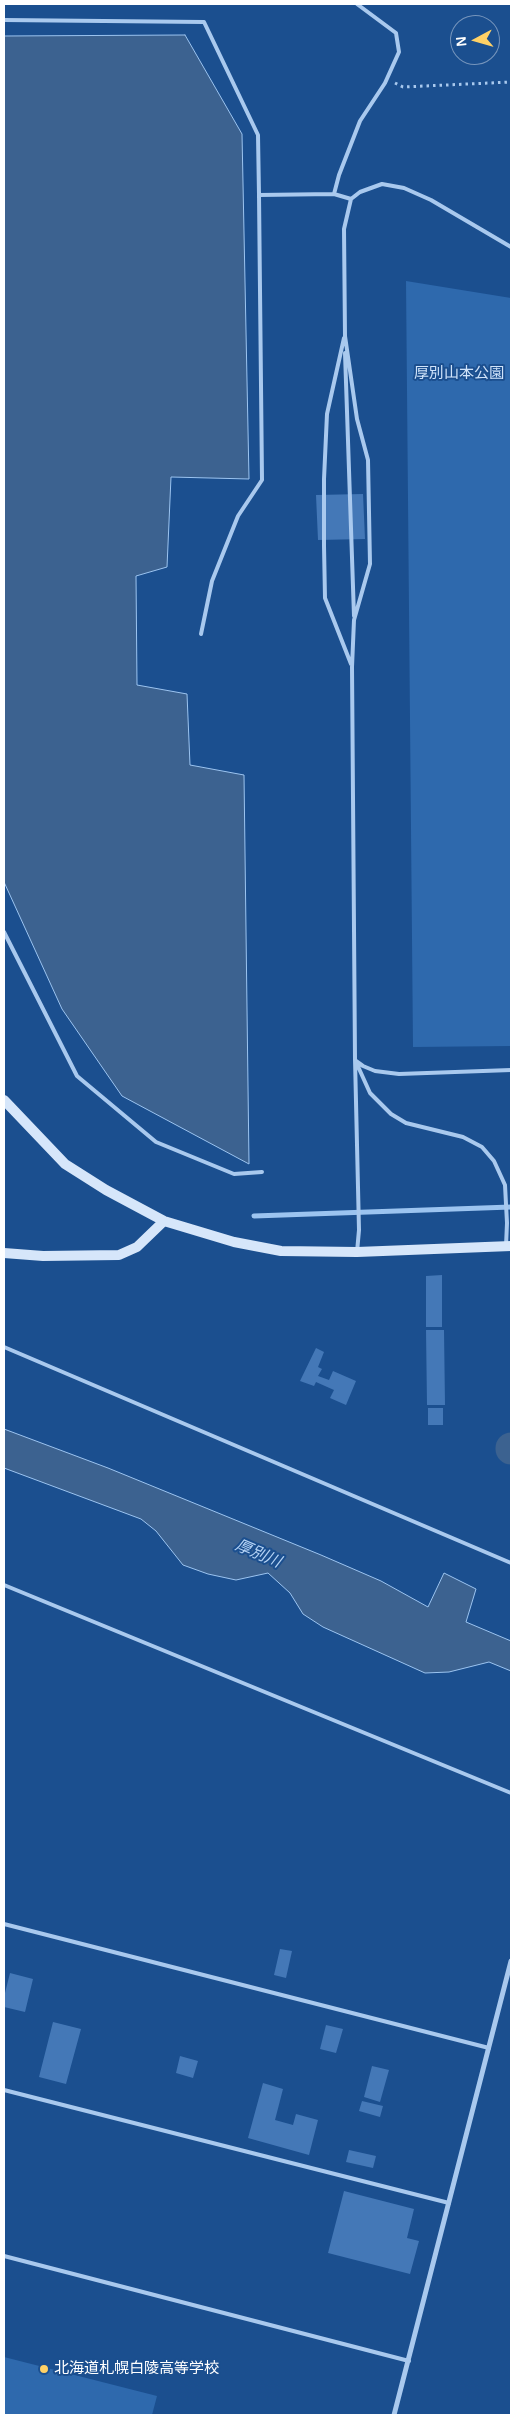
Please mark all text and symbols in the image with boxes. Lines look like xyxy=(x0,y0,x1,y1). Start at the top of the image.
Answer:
north arrow xyxy=(450,15,500,65)
text: N xyxy=(453,36,470,47)
park label: 厚別山本公園 xyxy=(414,365,504,383)
water label: 厚別川 xyxy=(232,1536,284,1572)
place label: 北海道札幌白陵高等学校 xyxy=(54,2360,219,2378)
marker: 北海道札幌白陵高等学校 xyxy=(38,2363,50,2375)

